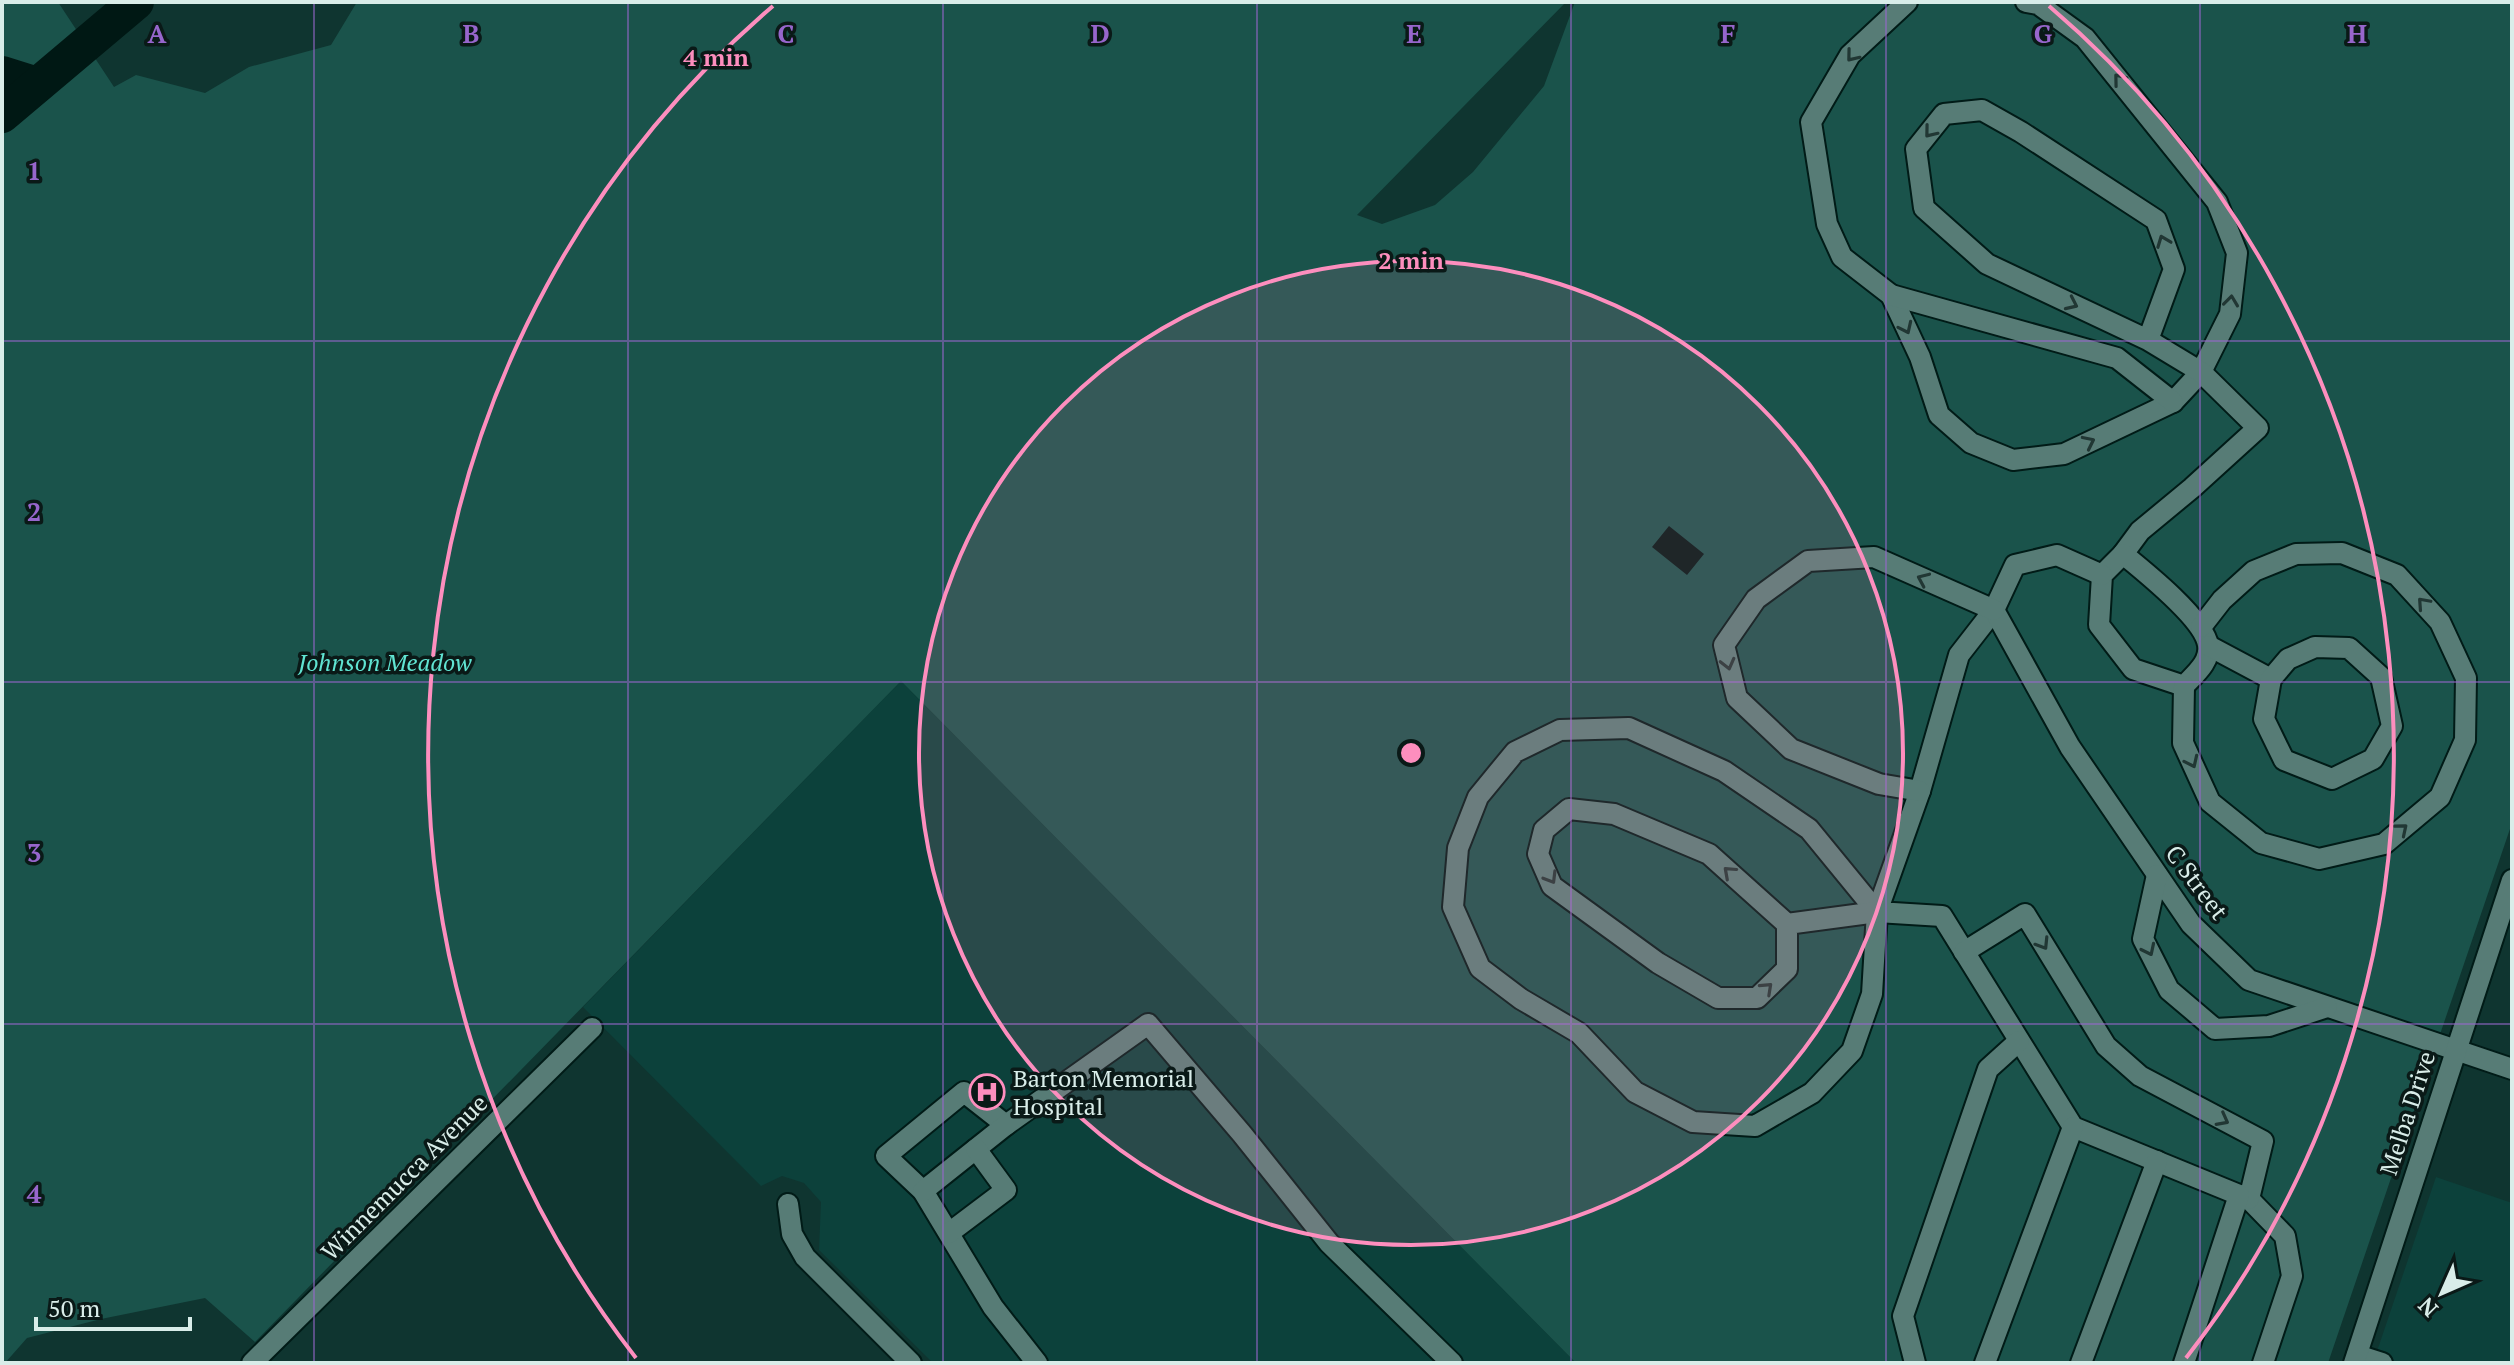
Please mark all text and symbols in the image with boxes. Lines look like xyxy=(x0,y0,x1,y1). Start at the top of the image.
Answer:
text: A xyxy=(148,16,167,50)
text: B xyxy=(463,16,479,50)
text: C xyxy=(778,16,794,50)
text: D xyxy=(1090,16,1110,50)
text: E xyxy=(1406,16,1422,50)
text: F xyxy=(1721,16,1736,50)
text: G xyxy=(2034,16,2053,50)
text: H xyxy=(2347,16,2367,50)
text: 4 min xyxy=(683,41,749,73)
one-way arrow xyxy=(1847,47,1861,62)
one-way arrow xyxy=(2114,73,2128,88)
one-way arrow xyxy=(1925,123,1940,137)
text: 1 xyxy=(27,153,41,187)
one-way arrow xyxy=(2156,234,2173,248)
text: 2 min xyxy=(1378,244,1444,276)
one-way arrow xyxy=(2064,294,2079,310)
one-way arrow xyxy=(2222,294,2239,307)
one-way arrow xyxy=(1896,320,1912,335)
one-way arrow xyxy=(2081,436,2096,452)
text: 2 xyxy=(27,494,41,528)
one-way arrow xyxy=(1917,573,1931,589)
one-way arrow xyxy=(2418,598,2433,613)
park label: Johnson Meadow xyxy=(297,646,472,678)
one-way arrow xyxy=(1719,657,1736,670)
centre of rings xyxy=(1397,739,1425,767)
one-way arrow xyxy=(2182,754,2198,769)
one-way arrow xyxy=(2393,824,2408,838)
text: 3 xyxy=(27,835,41,869)
street label: C Street xyxy=(2159,838,2236,926)
one-way arrow xyxy=(1724,867,1738,881)
one-way arrow xyxy=(1541,869,1557,884)
one-way arrow xyxy=(2033,935,2048,950)
one-way arrow xyxy=(2139,942,2155,957)
one-way arrow xyxy=(1757,984,1772,998)
street label: Melba Drive xyxy=(2372,1047,2442,1179)
place label: Barton Memorial Hospital xyxy=(1013,1062,1194,1122)
hospital icon: Barton Memorial Hospital xyxy=(968,1073,1006,1111)
street label: Winnemucca Avenue xyxy=(314,1087,494,1267)
one-way arrow xyxy=(2215,1110,2230,1125)
text: 4 xyxy=(27,1176,42,1210)
north arrow xyxy=(2402,1253,2482,1333)
scale bar xyxy=(36,1281,190,1331)
text: N xyxy=(2411,1291,2444,1324)
text: 50 m xyxy=(48,1292,100,1324)

